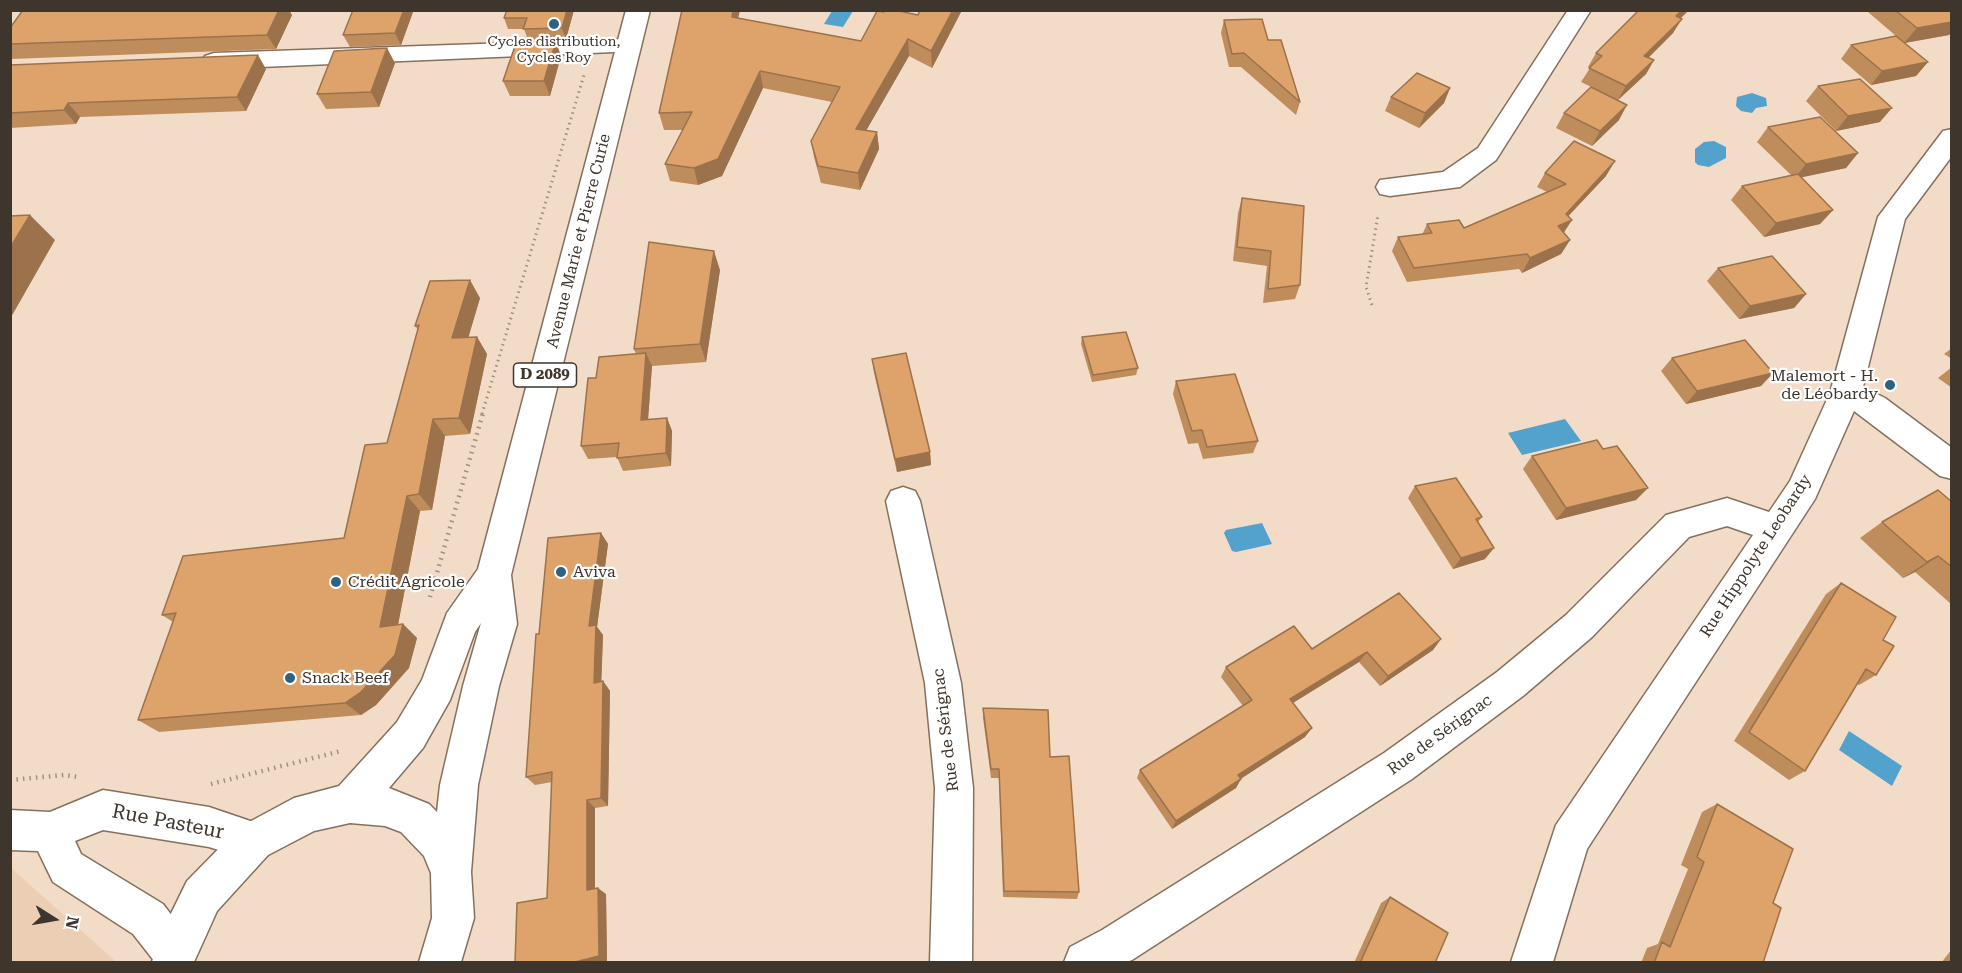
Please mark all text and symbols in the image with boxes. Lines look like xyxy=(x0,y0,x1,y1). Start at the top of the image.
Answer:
marker: Cycles distribution, Cycles Roy xyxy=(547,17,561,31)
place label: Cycles distribution, Cycles Roy xyxy=(488,34,620,66)
street label: Avenue Marie et Pierre Curie xyxy=(543,132,615,350)
road number: D 2089 xyxy=(514,363,576,387)
place label: Malemort - H. de Léobardy xyxy=(1771,366,1878,404)
marker: Malemort - H. de Léobardy xyxy=(1883,378,1897,392)
street label: Rue Hippolyte Leobardy xyxy=(1696,471,1816,641)
place label: Aviva xyxy=(573,562,616,582)
marker: Aviva xyxy=(554,565,568,579)
place label: Crédit Agricole xyxy=(348,572,465,592)
marker: Crédit Agricole xyxy=(329,575,343,589)
street label: Rue de Sérignac xyxy=(929,667,963,793)
place label: Snack Beef xyxy=(302,668,388,688)
marker: Snack Beef xyxy=(283,671,297,685)
street label: Rue de Sérignac xyxy=(1384,691,1496,779)
street label: Rue Pasteur xyxy=(110,799,226,845)
north arrow xyxy=(24,889,84,949)
text: N xyxy=(62,915,83,930)

